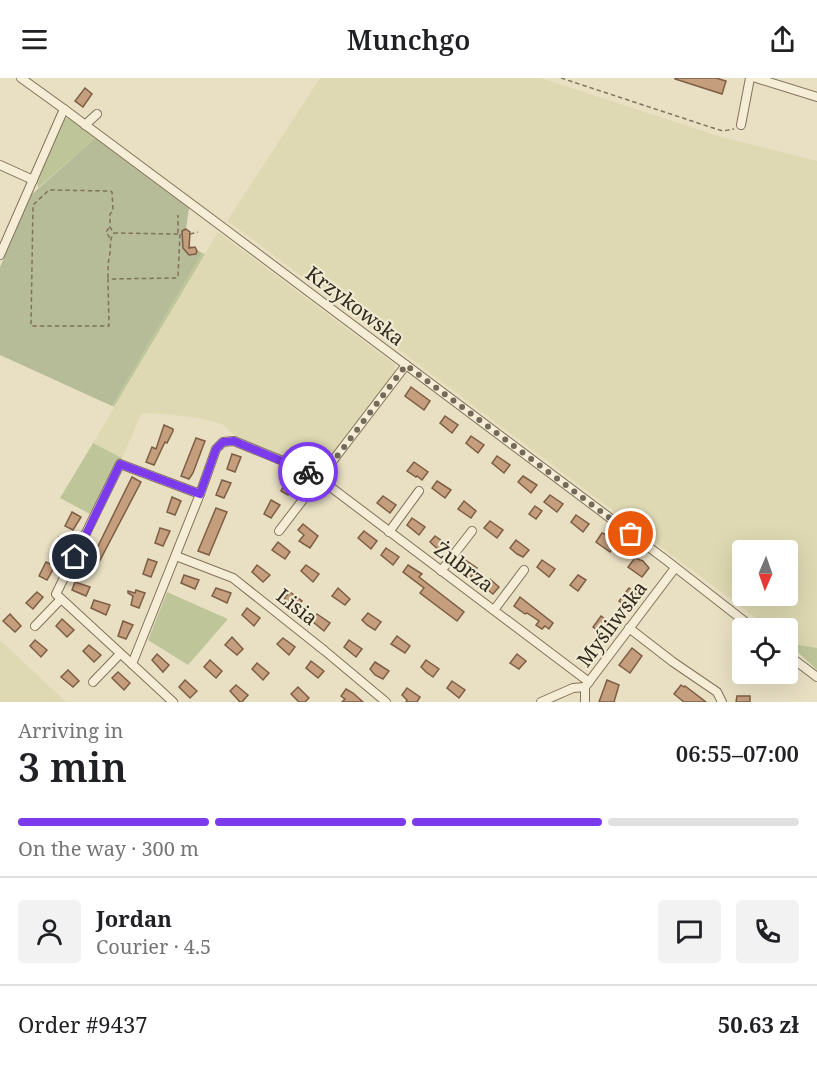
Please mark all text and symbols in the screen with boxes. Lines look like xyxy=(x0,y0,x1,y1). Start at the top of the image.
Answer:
text: Munchgo xyxy=(347,21,470,58)
icon: menu xyxy=(18,23,51,56)
icon: share xyxy=(766,23,799,56)
street label: Krzykowska xyxy=(300,260,410,352)
courier xyxy=(278,442,338,502)
icon: bike xyxy=(292,456,325,489)
pin xyxy=(605,508,656,559)
icon: bag xyxy=(614,517,647,550)
pin xyxy=(49,531,100,582)
street label: Żubrza xyxy=(429,535,499,598)
icon: home xyxy=(58,540,91,573)
north arrow xyxy=(732,540,798,606)
map controls xyxy=(732,540,798,684)
street label: Myśliwska xyxy=(570,575,653,672)
street label: Lisia xyxy=(271,582,324,631)
button: locate xyxy=(732,618,798,684)
text: Arriving in xyxy=(18,717,123,744)
text: 06:55–07:00 xyxy=(676,738,799,768)
text: 3 min xyxy=(18,740,127,793)
text: On the way · 300 m xyxy=(18,835,199,862)
button: person xyxy=(18,900,81,963)
button: chat xyxy=(658,900,721,963)
button: phone xyxy=(736,900,799,963)
text: Jordan xyxy=(96,903,172,933)
text: Courier · 4.5 xyxy=(96,933,211,960)
text: Order #9437 xyxy=(18,1009,148,1039)
text: 50.63 zł xyxy=(718,1009,799,1039)

